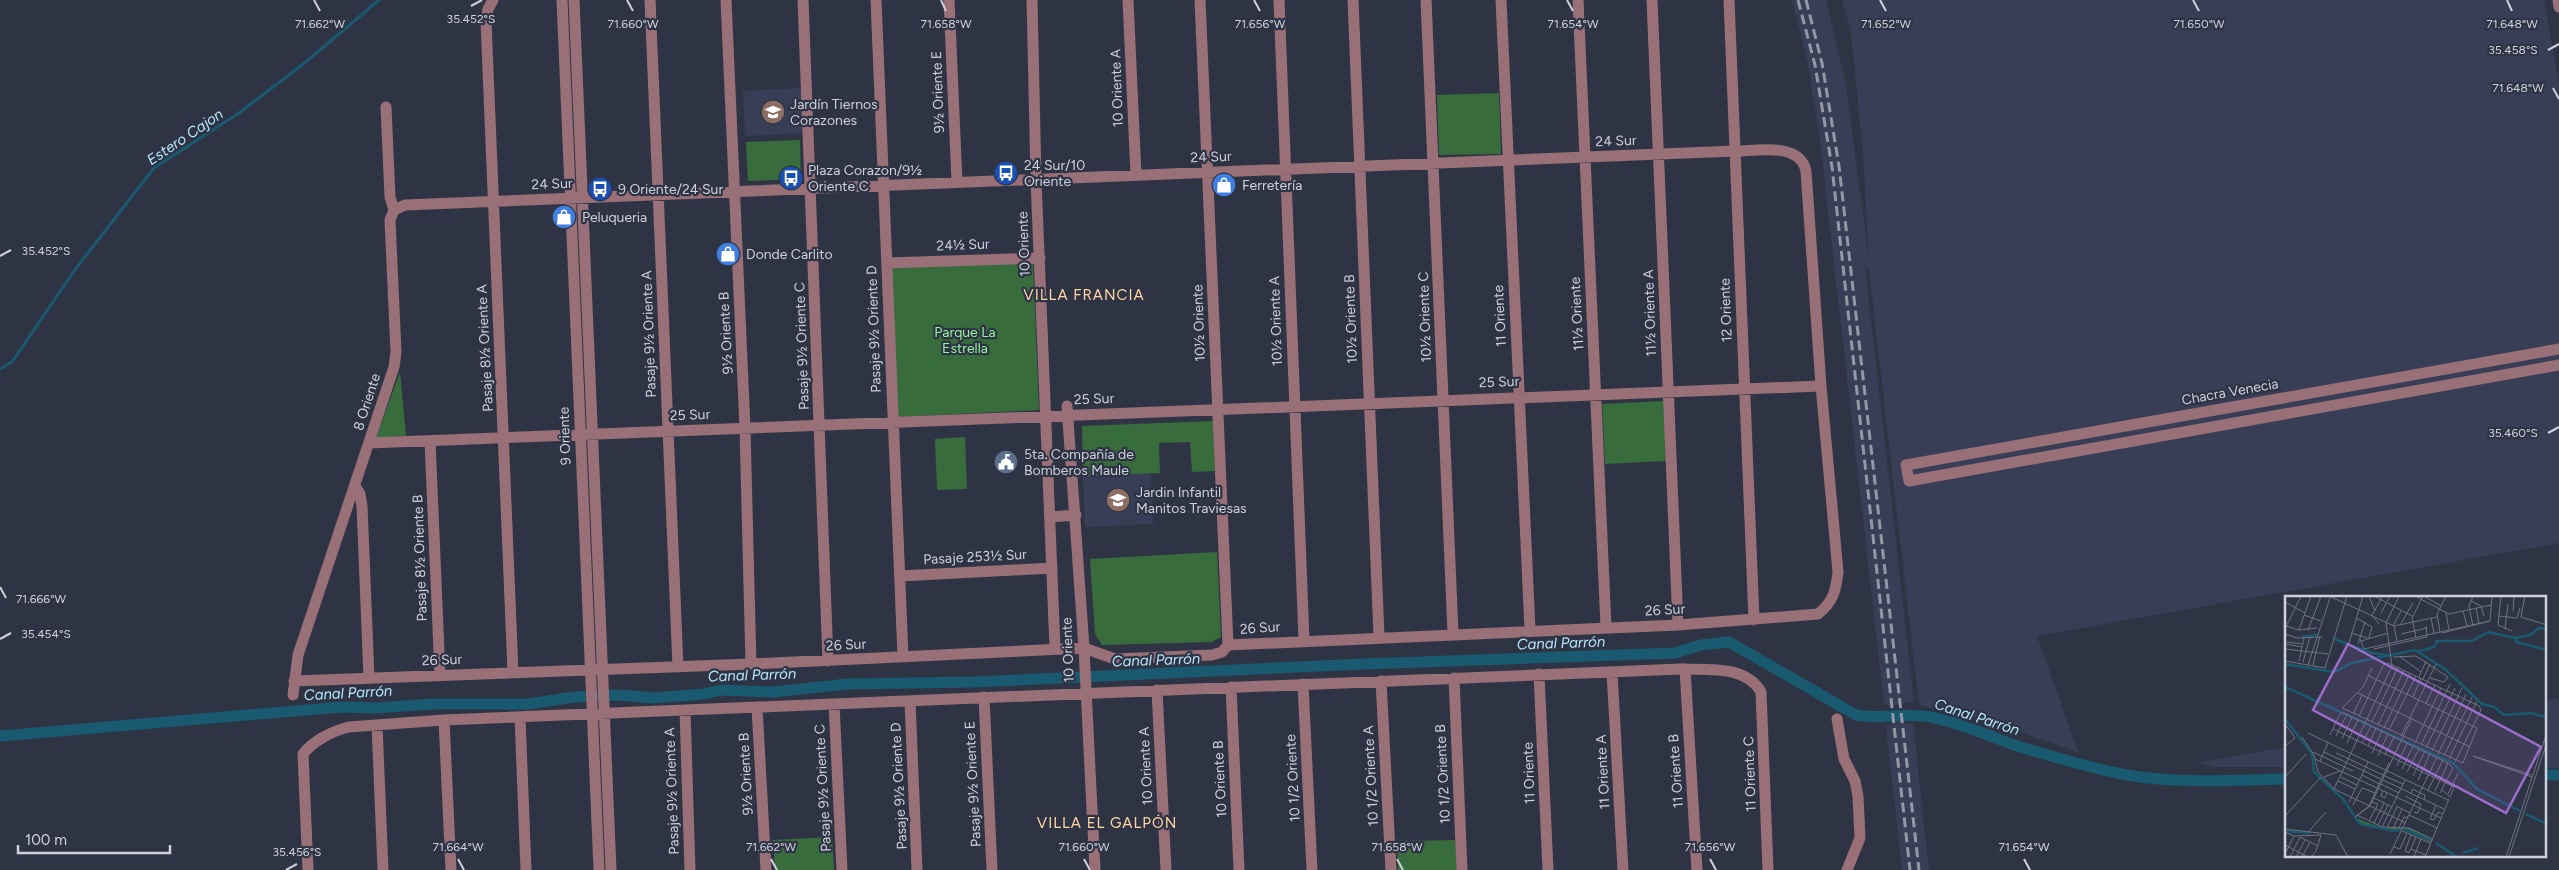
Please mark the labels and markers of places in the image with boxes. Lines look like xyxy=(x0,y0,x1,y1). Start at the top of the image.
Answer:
place label: Jardín Tiernos Corazones xyxy=(790,96,878,129)
school or university icon: Jardín Tiernos Corazones xyxy=(760,99,786,125)
place label: 24 Sur/10 Oriente xyxy=(1024,157,1085,190)
bus stop icon: 24 Sur/10 Oriente xyxy=(993,160,1019,186)
place label: Plaza Corazon/9½ Oriente C xyxy=(808,162,922,195)
bus stop icon: Plaza Corazon/9½ Oriente C xyxy=(778,165,804,191)
shop icon: Ferretería xyxy=(1211,172,1237,198)
bus stop icon: 9 Oriente/24 Sur xyxy=(587,176,613,202)
place label: Ferretería xyxy=(1242,177,1302,194)
place label: 9 Oriente/24 Sur xyxy=(618,181,723,198)
shop icon: Peluqueria xyxy=(551,204,577,230)
place label: Peluqueria xyxy=(582,209,647,226)
shop icon: Donde Carlito xyxy=(715,241,741,267)
place label: Donde Carlito xyxy=(746,246,833,263)
place label: 5ta. Compañía de Bomberos Maule xyxy=(1024,446,1134,479)
public building icon: 5ta. Compañía de Bomberos Maule xyxy=(993,449,1019,475)
place label: Jardin Infantil Manitos Traviesas xyxy=(1136,484,1247,517)
school or university icon: Jardin Infantil Manitos Traviesas xyxy=(1105,487,1131,513)

